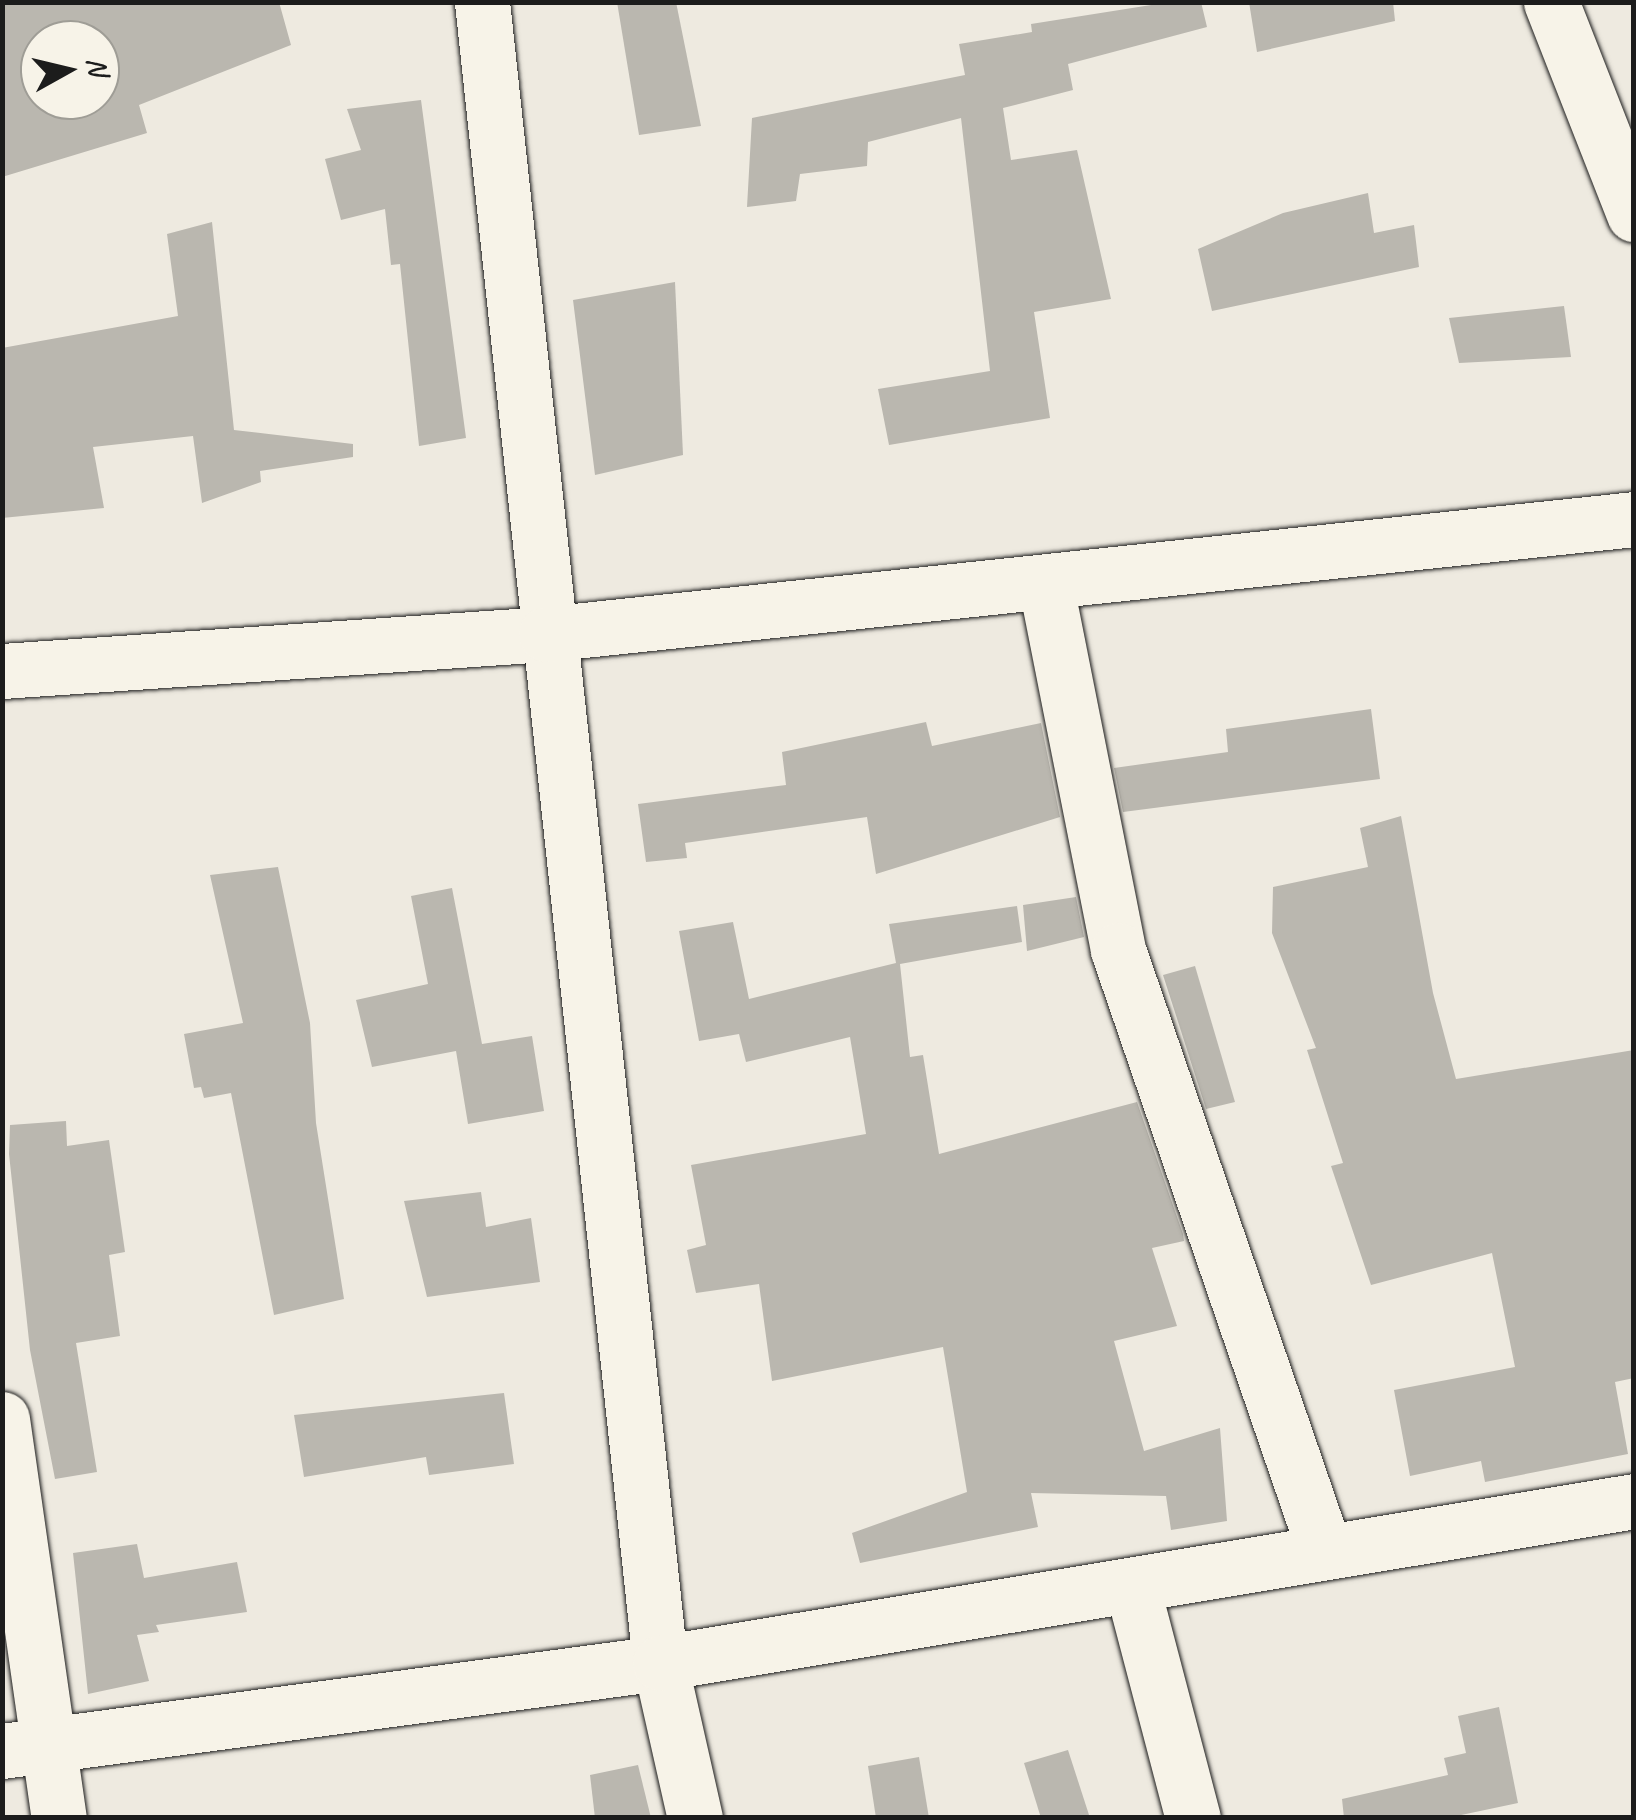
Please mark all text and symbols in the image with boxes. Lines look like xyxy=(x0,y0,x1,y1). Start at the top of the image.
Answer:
north arrow xyxy=(20,20,120,120)
text: N xyxy=(80,55,117,77)

